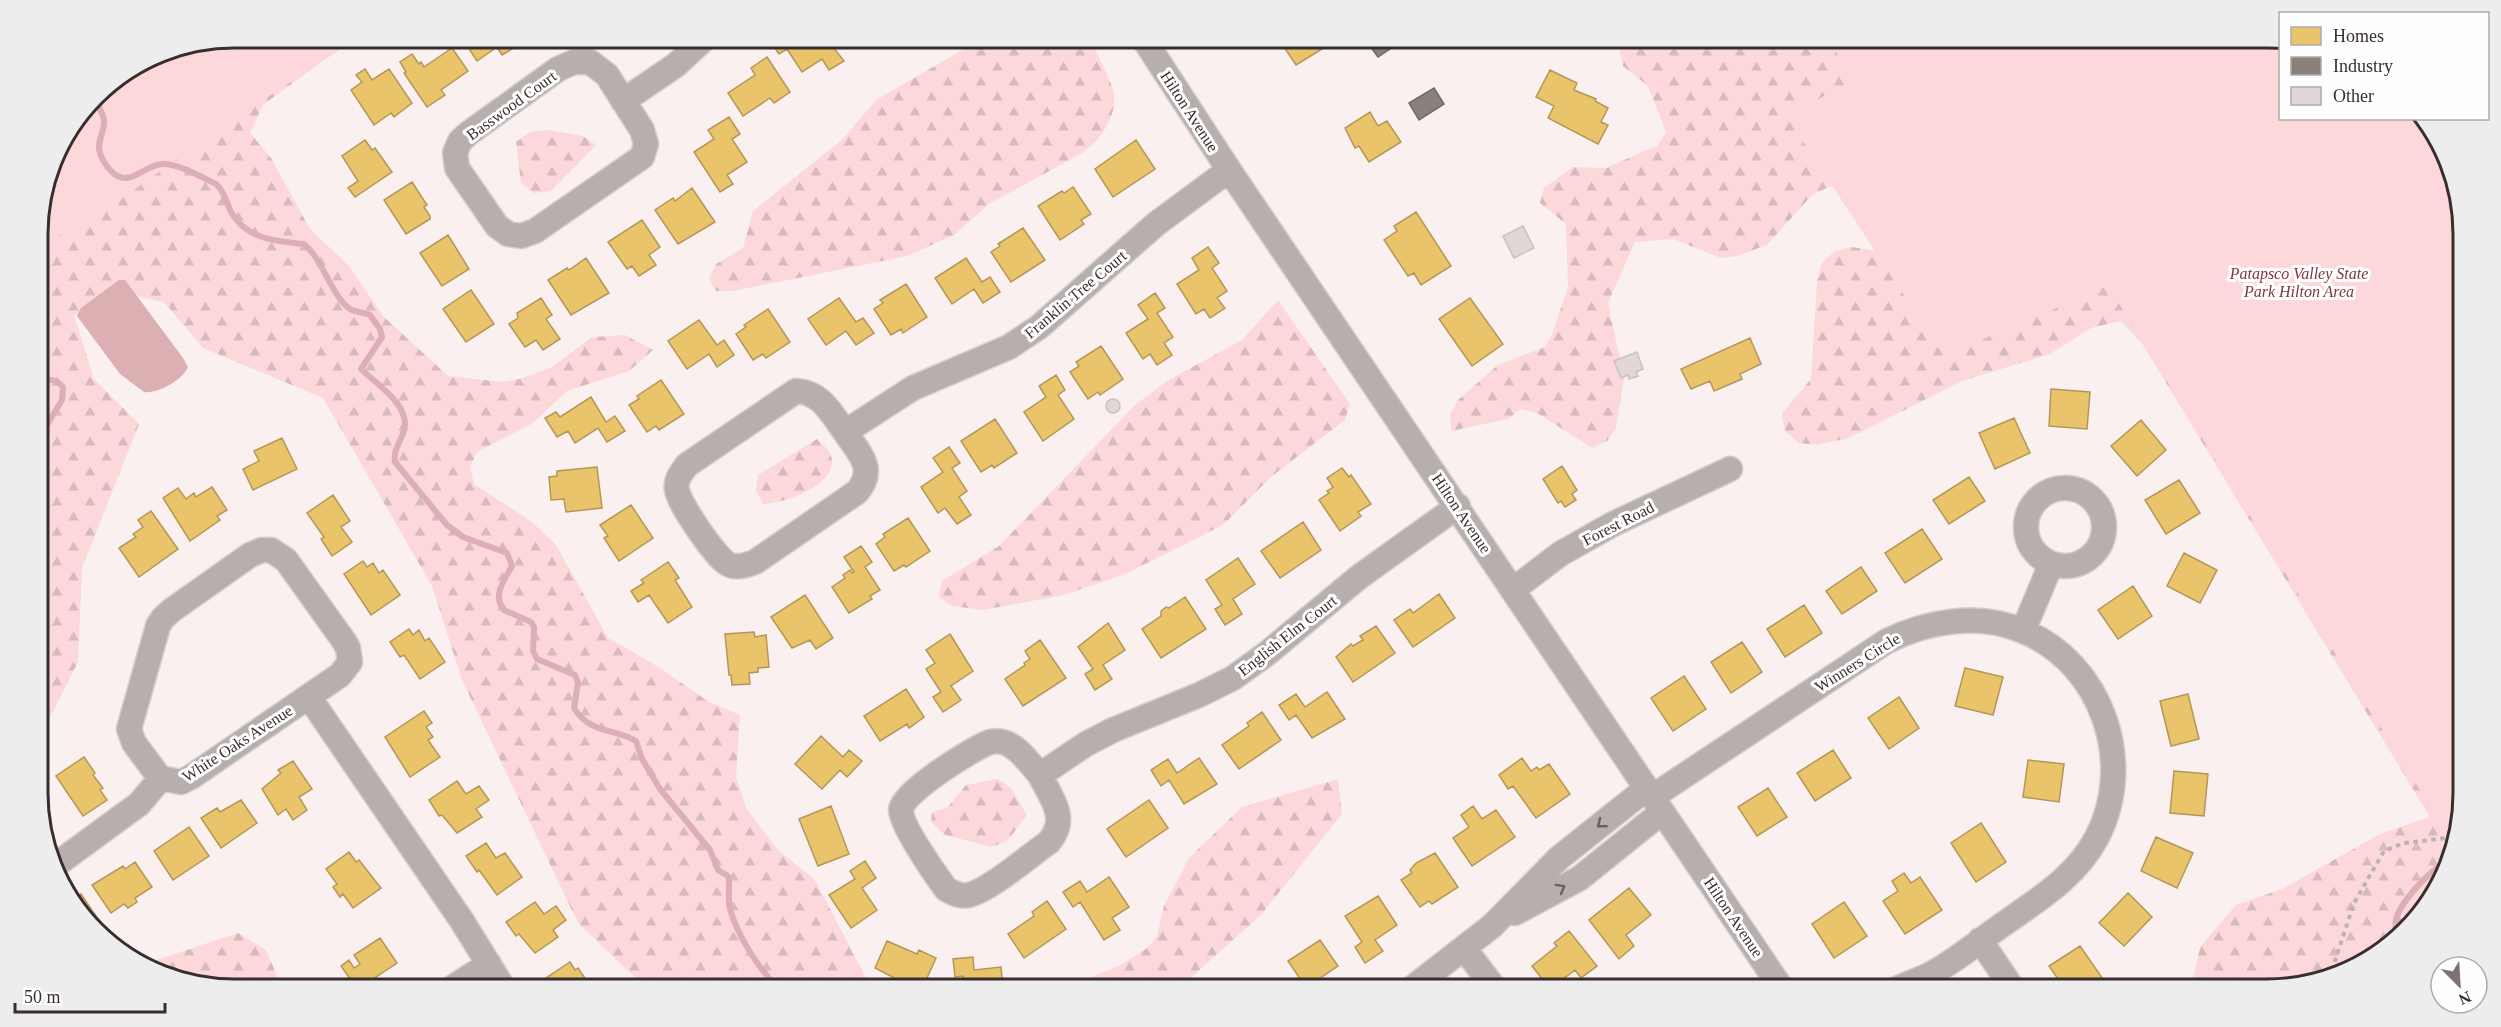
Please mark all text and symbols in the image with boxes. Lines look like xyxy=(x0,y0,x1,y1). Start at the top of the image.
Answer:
legend xyxy=(2279,12,2489,120)
text: Homes xyxy=(2333,26,2384,46)
text: Industry xyxy=(2333,56,2393,76)
street label: Basswood Court xyxy=(463,67,560,144)
street label: Hilton Avenue xyxy=(1157,68,1222,155)
text: Other xyxy=(2333,86,2374,106)
street label: Franklin Tree Court xyxy=(1021,247,1130,342)
park label: Patapsco Valley State Park Hilton Area xyxy=(2229,265,2368,300)
street label: Hilton Avenue xyxy=(1429,470,1495,556)
street label: Forest Road xyxy=(1580,498,1657,549)
street label: English Elm Court xyxy=(1235,591,1341,680)
street label: Winners Circle xyxy=(1812,630,1903,695)
street label: White Oaks Avenue xyxy=(179,702,295,785)
one-way arrow xyxy=(1597,817,1608,828)
street label: Hilton Avenue xyxy=(1701,874,1767,960)
one-way arrow xyxy=(1555,883,1566,895)
north arrow xyxy=(2429,955,2489,1015)
scale bar xyxy=(15,976,165,1014)
text: 50 m xyxy=(24,987,61,1007)
text: N xyxy=(2456,988,2474,1009)

